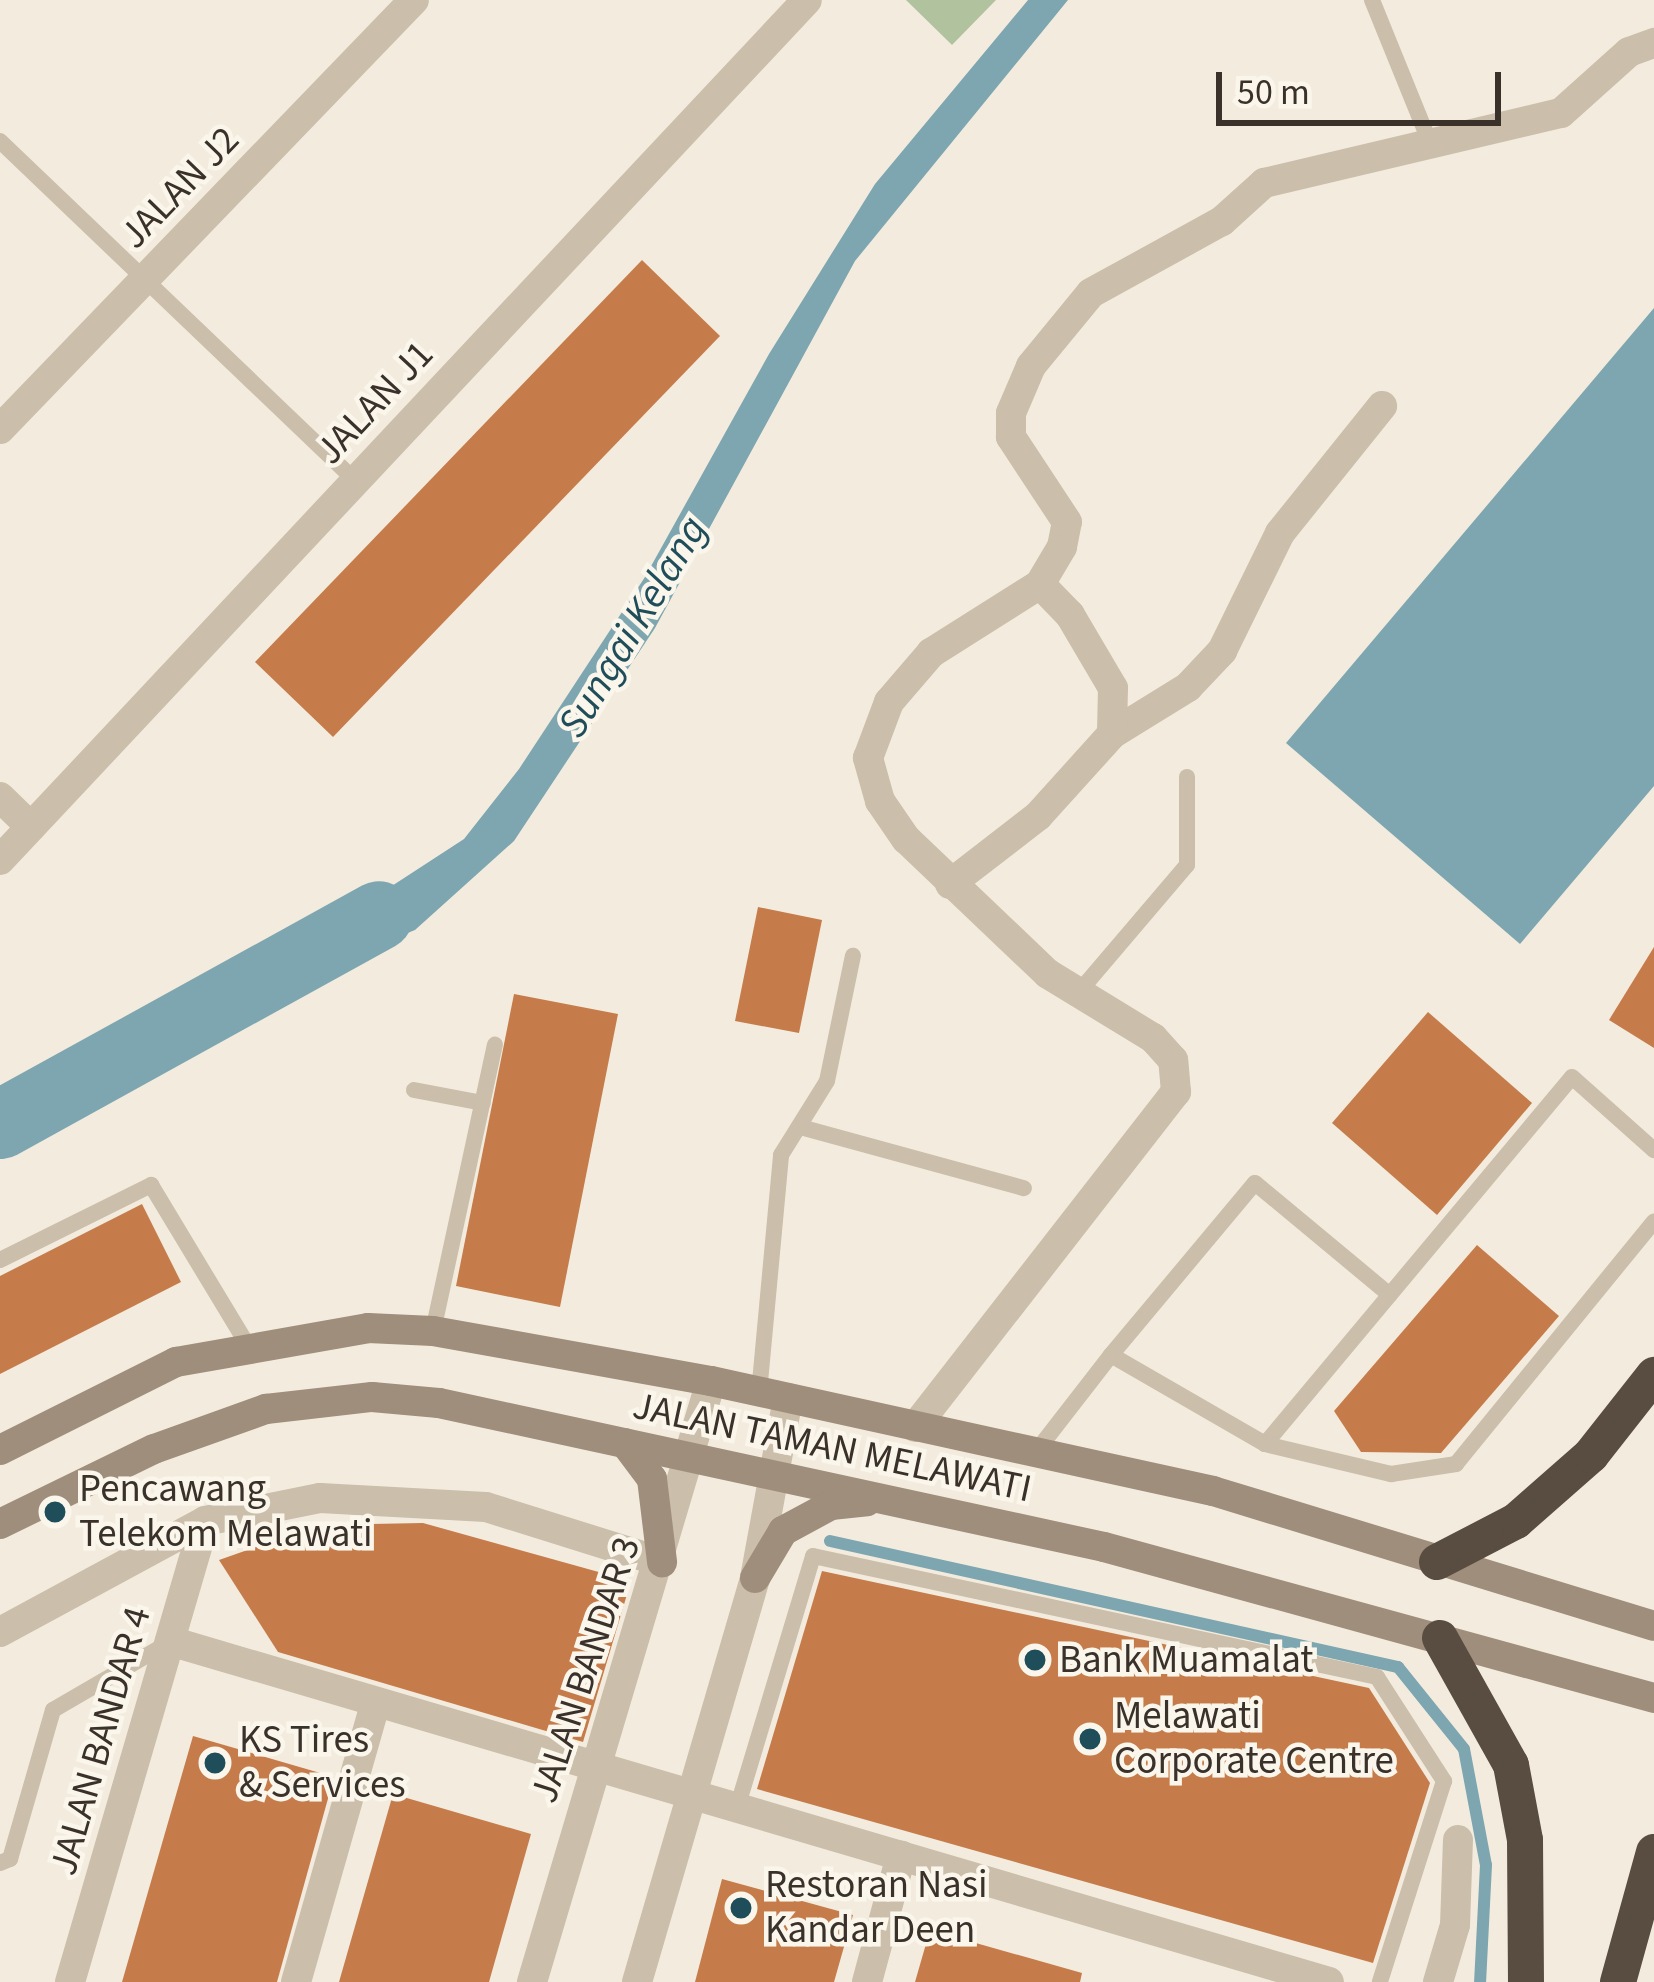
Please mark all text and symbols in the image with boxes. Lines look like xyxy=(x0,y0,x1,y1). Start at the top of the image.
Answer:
scale bar xyxy=(1222,48,1507,122)
text: 50 m xyxy=(1237,67,1310,118)
street label: JALAN J2 xyxy=(111,117,249,259)
street label: JALAN J1 xyxy=(306,332,444,474)
water label: Sungai Kelang xyxy=(547,507,719,747)
street label: JALAN TAMAN MELAWATI xyxy=(628,1383,1036,1513)
place label: Pencawang Telekom Melawati xyxy=(79,1467,373,1558)
marker: Pencawang Telekom Melawati xyxy=(42,1499,68,1525)
street label: JALAN BANDAR 3 xyxy=(521,1531,651,1809)
street label: JALAN BANDAR 4 xyxy=(40,1602,162,1880)
place label: Bank Muamalat xyxy=(1059,1637,1313,1683)
marker: Bank Muamalat xyxy=(1022,1647,1048,1673)
place label: Melawati Corporate Centre xyxy=(1114,1694,1394,1785)
place label: KS Tires & Services xyxy=(239,1718,406,1809)
marker: Melawati Corporate Centre xyxy=(1077,1726,1103,1752)
marker: KS Tires & Services xyxy=(202,1750,228,1776)
place label: Restoran Nasi Kandar Deen xyxy=(765,1863,988,1954)
marker: Restoran Nasi Kandar Deen xyxy=(728,1895,754,1921)

